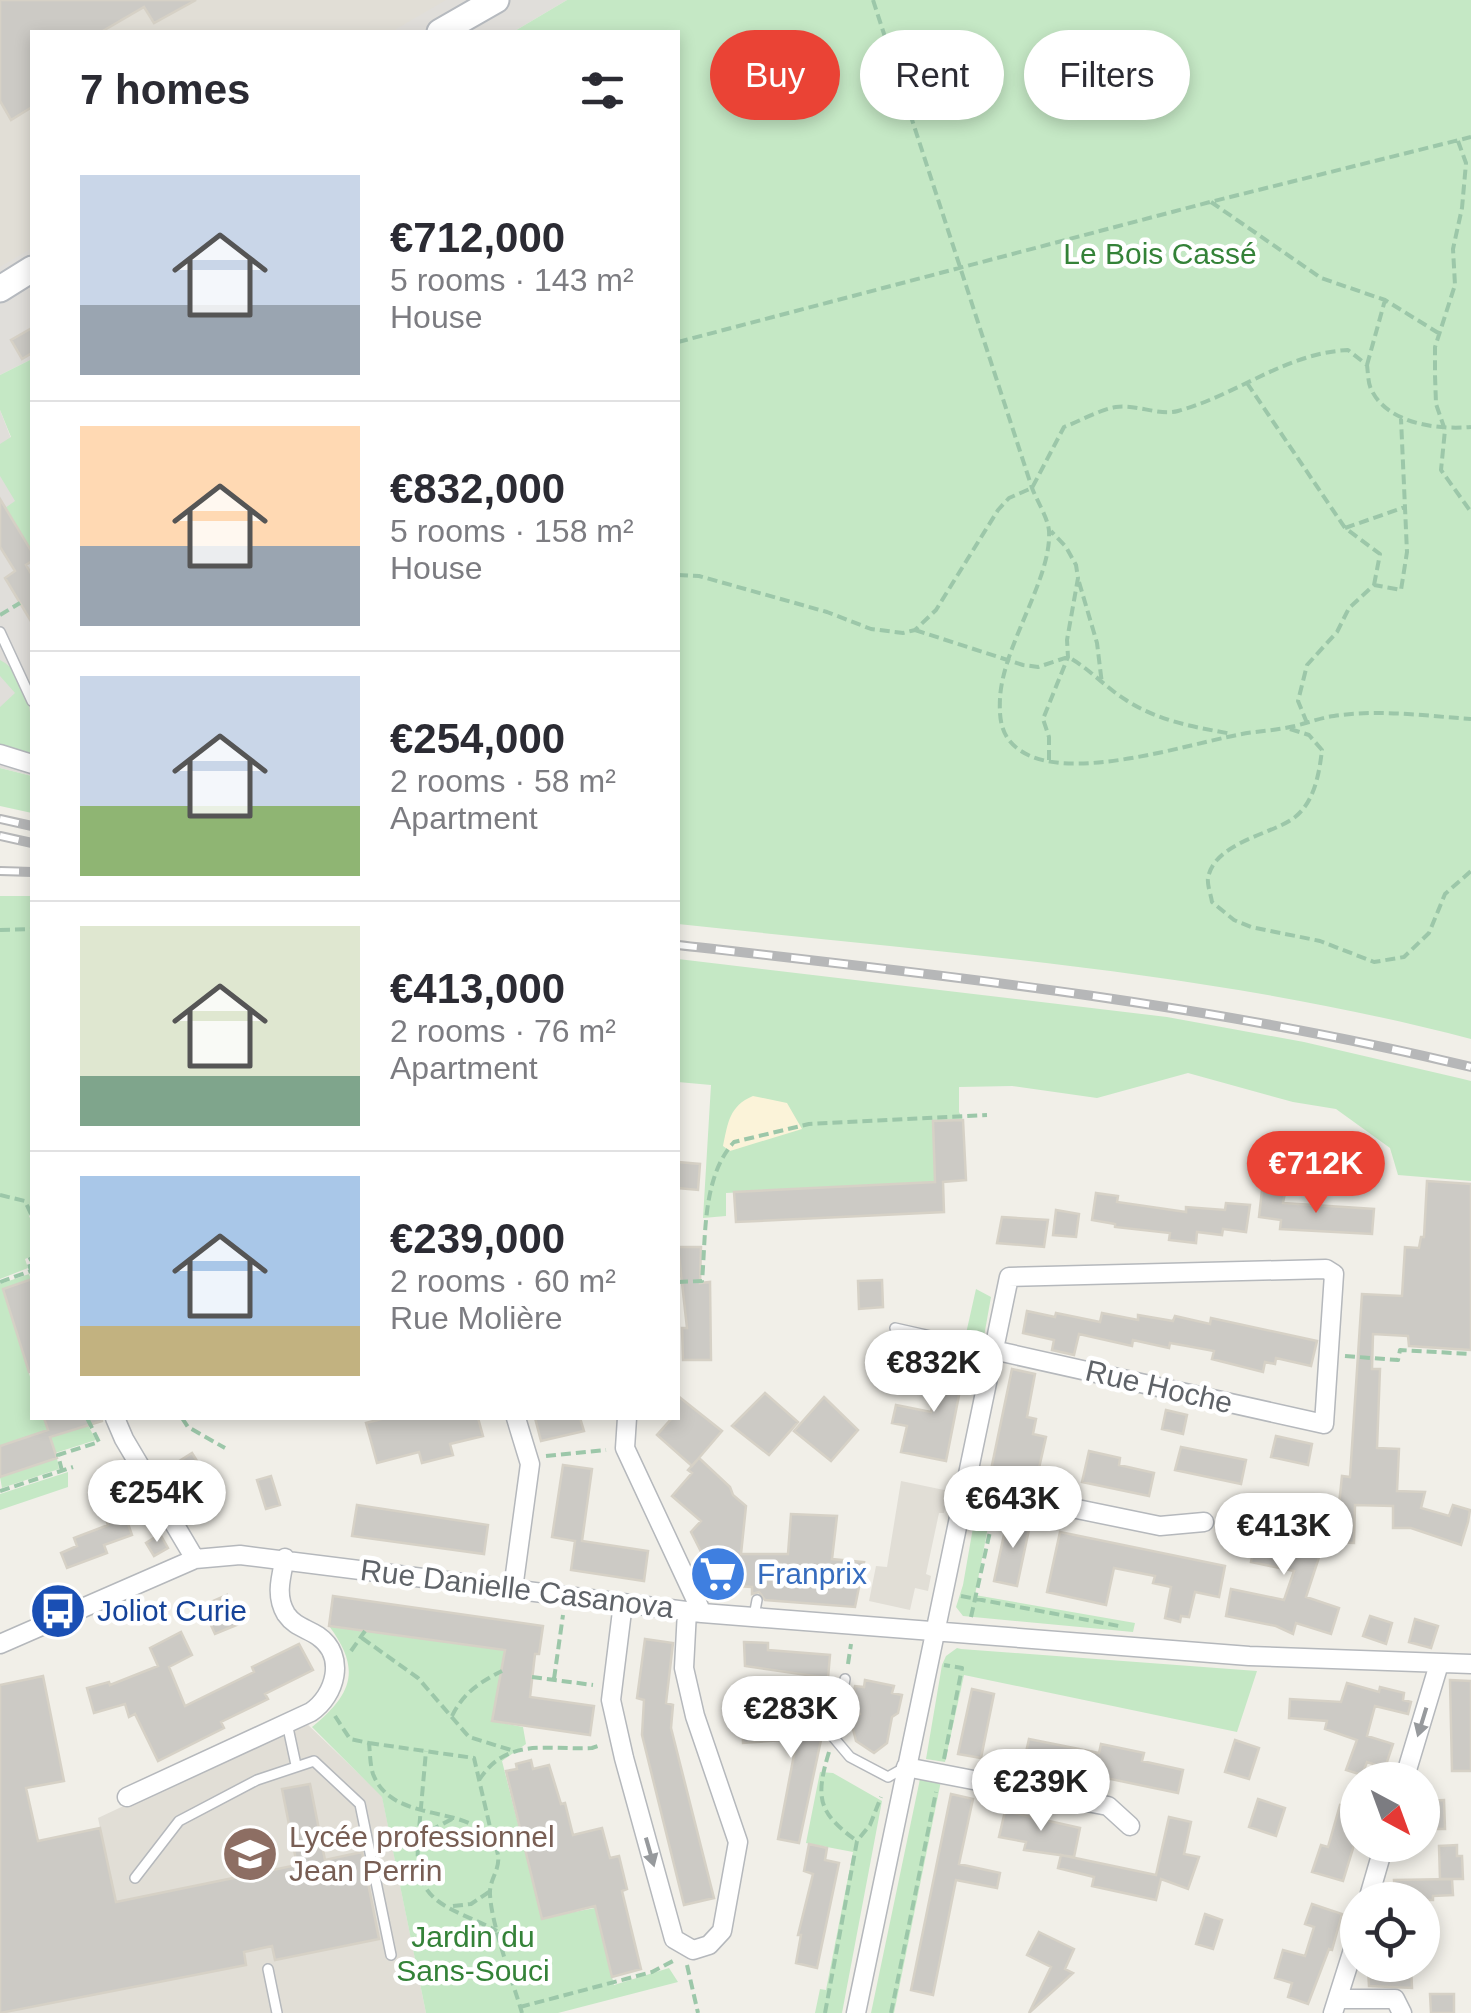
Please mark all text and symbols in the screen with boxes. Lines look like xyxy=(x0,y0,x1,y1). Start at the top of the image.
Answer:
chip: Buy xyxy=(710,30,840,120)
chip: Rent xyxy=(860,30,1004,120)
chip: Filters xyxy=(1024,30,1190,120)
icon: filters xyxy=(575,63,630,118)
text: 7 homes xyxy=(80,66,250,113)
text: €712,000 xyxy=(390,214,565,261)
icon: home xyxy=(160,215,280,335)
park label: Le Bois Cassé xyxy=(1063,237,1257,270)
text: 5 rooms · 143 m² xyxy=(390,262,634,298)
text: House xyxy=(390,299,483,335)
text: €832,000 xyxy=(390,465,565,512)
icon: home xyxy=(160,466,280,586)
text: 5 rooms · 158 m² xyxy=(390,513,634,549)
text: House xyxy=(390,550,483,586)
text: €254,000 xyxy=(390,715,565,762)
icon: home xyxy=(160,716,280,836)
text: 2 rooms · 58 m² xyxy=(390,763,616,799)
text: Apartment xyxy=(390,800,538,836)
text: €413,000 xyxy=(390,965,565,1012)
icon: home xyxy=(160,966,280,1086)
text: 2 rooms · 76 m² xyxy=(390,1013,616,1049)
text: Apartment xyxy=(390,1050,538,1086)
pin: €712K xyxy=(1246,1131,1386,1216)
text: €712K xyxy=(1269,1145,1363,1181)
text: €239,000 xyxy=(390,1215,565,1262)
icon: home xyxy=(160,1216,280,1336)
text: 2 rooms · 60 m² xyxy=(390,1263,616,1299)
text: Rue Molière xyxy=(390,1300,563,1336)
pin: €832K xyxy=(864,1330,1004,1415)
text: €832K xyxy=(887,1344,981,1380)
street label: Rue Hoche xyxy=(1082,1354,1236,1419)
pin: €254K xyxy=(87,1460,227,1545)
pin: €643K xyxy=(943,1466,1083,1551)
text: €254K xyxy=(110,1474,204,1510)
text: €643K xyxy=(966,1480,1060,1516)
pin: €413K xyxy=(1214,1493,1354,1578)
text: €413K xyxy=(1237,1507,1331,1543)
supermarket icon: Franprix xyxy=(688,1544,748,1604)
street label: Rue Danielle Casanova xyxy=(359,1553,676,1624)
place label: Franprix xyxy=(757,1557,867,1590)
bus stop icon: Joliot Curie xyxy=(28,1581,88,1641)
place label: Joliot Curie xyxy=(97,1594,247,1627)
pin: €283K xyxy=(721,1676,861,1761)
text: €283K xyxy=(744,1690,838,1726)
one-way arrow xyxy=(1413,1707,1428,1737)
pin: €239K xyxy=(971,1749,1111,1834)
north arrow xyxy=(1340,1762,1440,1862)
map controls xyxy=(1340,1762,1440,1982)
text: €239K xyxy=(994,1763,1088,1799)
place label: Lycée professionnel Jean Perrin xyxy=(289,1820,555,1887)
school or university icon: Lycée professionnel Jean Perrin xyxy=(220,1824,280,1884)
one-way arrow xyxy=(643,1837,658,1868)
button: locate xyxy=(1340,1882,1440,1982)
park label: Jardin du Sans-Souci xyxy=(396,1920,550,1987)

